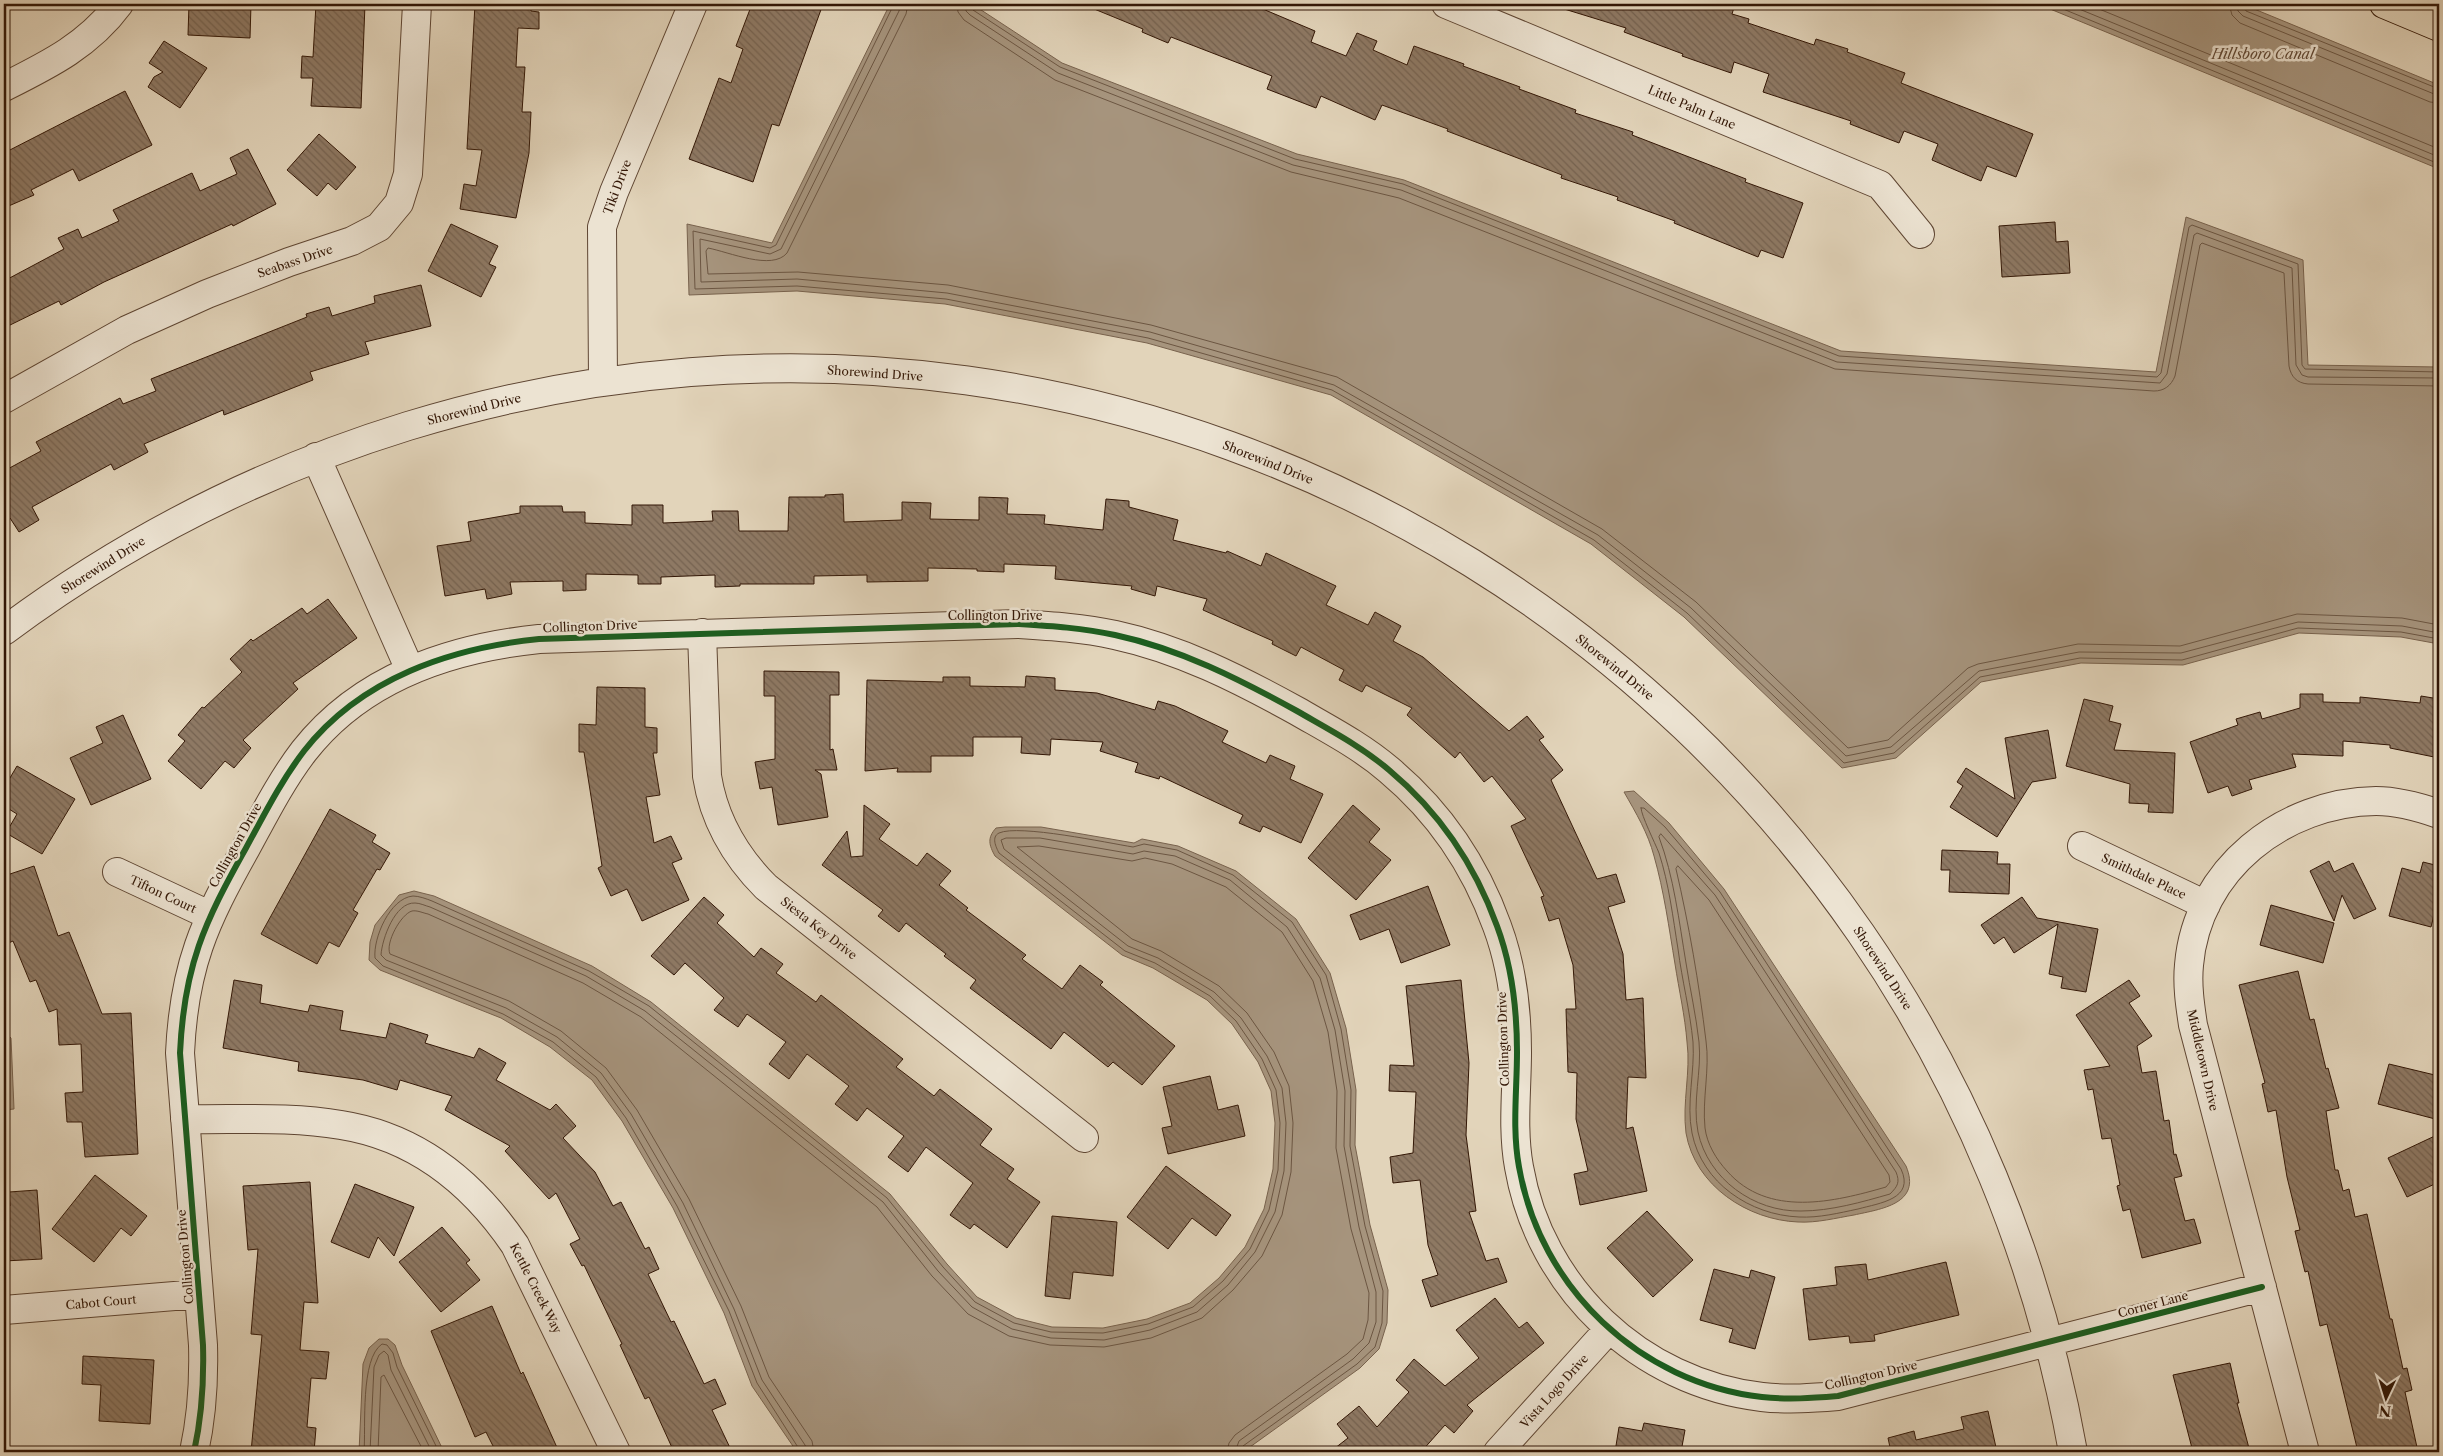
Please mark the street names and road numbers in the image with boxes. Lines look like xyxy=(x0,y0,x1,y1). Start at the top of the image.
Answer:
street label: Little Palm Lane xyxy=(1646,82,1738,132)
street label: Tiki Drive xyxy=(600,157,634,216)
street label: Seabass Drive xyxy=(255,241,335,281)
street label: Shorewind Drive xyxy=(826,362,924,384)
street label: Shorewind Drive xyxy=(425,390,523,428)
street label: Shorewind Drive xyxy=(1221,437,1316,487)
street label: Shorewind Drive xyxy=(58,533,148,597)
street label: Collington Drive xyxy=(948,608,1043,623)
street label: Collington Drive xyxy=(542,617,638,635)
street label: Shorewind Drive xyxy=(1573,631,1657,703)
street label: Collington Drive xyxy=(205,800,265,890)
street label: Smithdale Place xyxy=(2099,850,2189,902)
street label: Tifton Court xyxy=(127,872,200,916)
street label: Siesta Key Drive xyxy=(778,894,860,963)
street label: Shorewind Drive xyxy=(1850,924,1916,1013)
street label: Collington Drive xyxy=(1494,991,1512,1087)
street label: Middletown Drive xyxy=(2184,1008,2222,1113)
street label: Collington Drive xyxy=(173,1209,197,1305)
street label: Kettle Creek Way xyxy=(507,1240,565,1336)
street label: Corner Lane xyxy=(2116,1287,2190,1321)
street label: Cabot Court xyxy=(65,1291,138,1313)
street label: Vista Logo Drive xyxy=(1516,1351,1591,1432)
street label: Collington Drive xyxy=(1823,1357,1919,1393)

